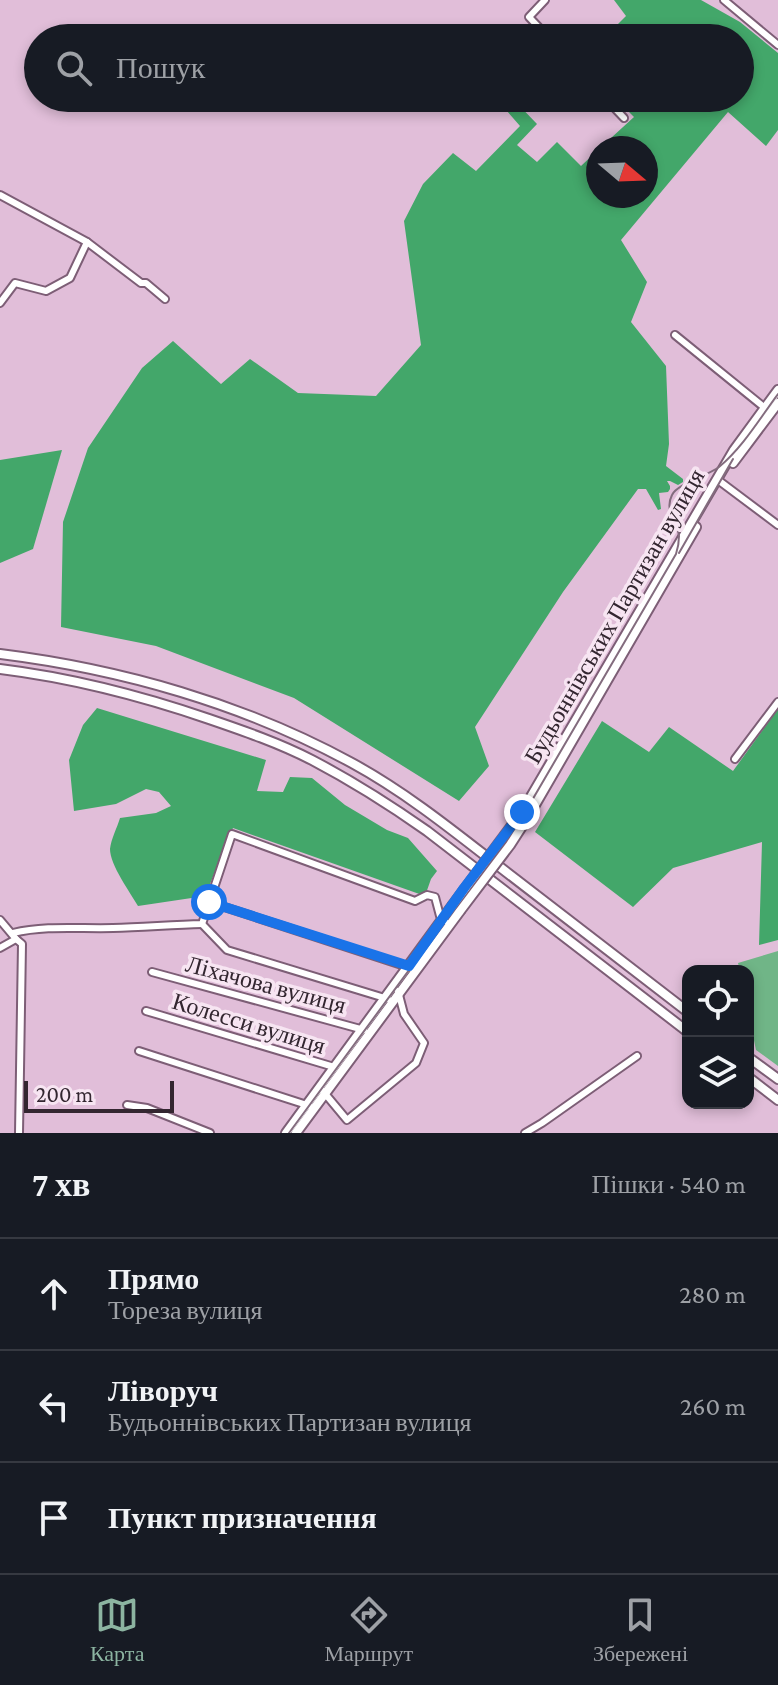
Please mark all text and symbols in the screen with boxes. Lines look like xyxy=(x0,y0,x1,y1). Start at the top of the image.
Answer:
search box xyxy=(24,24,754,112)
icon: search xyxy=(52,46,96,90)
text: Пошук xyxy=(116,51,205,84)
north arrow xyxy=(586,136,658,208)
street label: Будьоннівських Партизан вулиця xyxy=(518,464,710,768)
route end xyxy=(504,794,540,830)
route start xyxy=(191,884,227,920)
street label: Ліхачова вулиця xyxy=(183,950,349,1018)
map controls xyxy=(682,965,754,1109)
button: locate xyxy=(682,965,754,1037)
street label: Колесси вулиця xyxy=(169,987,329,1059)
button: layers xyxy=(682,1037,754,1109)
scale bar xyxy=(24,1077,174,1113)
text: 200 m xyxy=(36,1082,93,1107)
text: 7 хв xyxy=(32,1166,90,1203)
text: Пішки · 540 m xyxy=(591,1170,746,1199)
text: Прямо xyxy=(108,1262,199,1295)
icon: ahead xyxy=(32,1272,76,1316)
text: 280 m xyxy=(679,1280,746,1309)
text: Тореза вулиця xyxy=(108,1296,262,1325)
text: Ліворуч xyxy=(108,1374,218,1407)
icon: left xyxy=(32,1384,76,1428)
text: 260 m xyxy=(680,1392,746,1421)
text: Будьоннівських Партизан вулиця xyxy=(108,1408,472,1437)
icon: arrive xyxy=(32,1496,76,1540)
text: Пункт призначення xyxy=(108,1501,377,1534)
tab: Карта xyxy=(90,1593,144,1667)
tab: Маршрут xyxy=(324,1593,413,1667)
tab: Збережені xyxy=(593,1593,688,1667)

